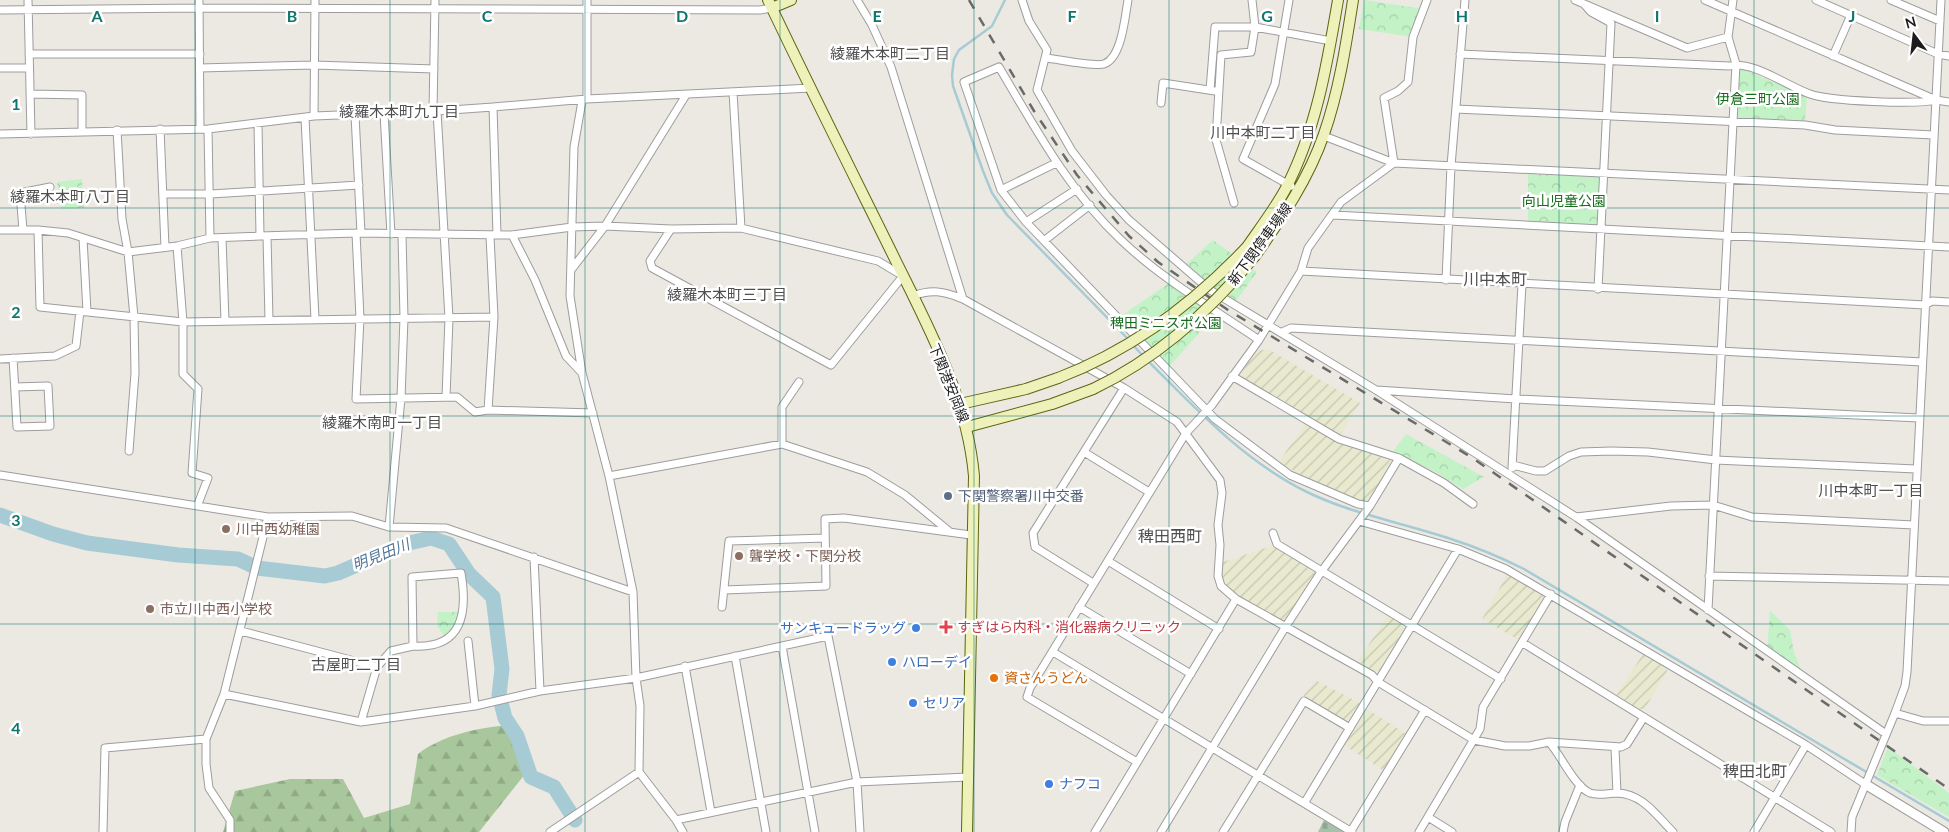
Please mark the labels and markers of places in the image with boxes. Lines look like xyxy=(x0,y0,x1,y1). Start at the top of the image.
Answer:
place label: 下関警察署川中交番 xyxy=(958,487,1084,504)
marker: 下関警察署川中交番 xyxy=(942,490,954,502)
place label: 川中西幼稚園 xyxy=(236,520,320,537)
marker: 川中西幼稚園 xyxy=(220,523,232,535)
place label: 聾学校・下関分校 xyxy=(749,547,861,564)
marker: 聾学校・下関分校 xyxy=(733,550,745,562)
place label: 市立川中西小学校 xyxy=(160,600,272,617)
marker: 市立川中西小学校 xyxy=(144,603,156,615)
place label: すぎはら内科・消化器病クリニック xyxy=(957,618,1181,635)
place label: サンキュードラッグ xyxy=(780,619,906,636)
marker: すぎはら内科・消化器病クリニック xyxy=(939,620,953,634)
marker: サンキュードラッグ xyxy=(910,622,922,634)
place label: ハローデイ xyxy=(902,653,972,670)
marker: ハローデイ xyxy=(886,656,898,668)
place label: 資さんうどん xyxy=(1004,669,1088,686)
marker: 資さんうどん xyxy=(988,672,1000,684)
place label: セリア xyxy=(923,694,965,711)
marker: セリア xyxy=(907,697,919,709)
place label: ナフコ xyxy=(1059,775,1101,792)
marker: ナフコ xyxy=(1043,778,1055,790)

